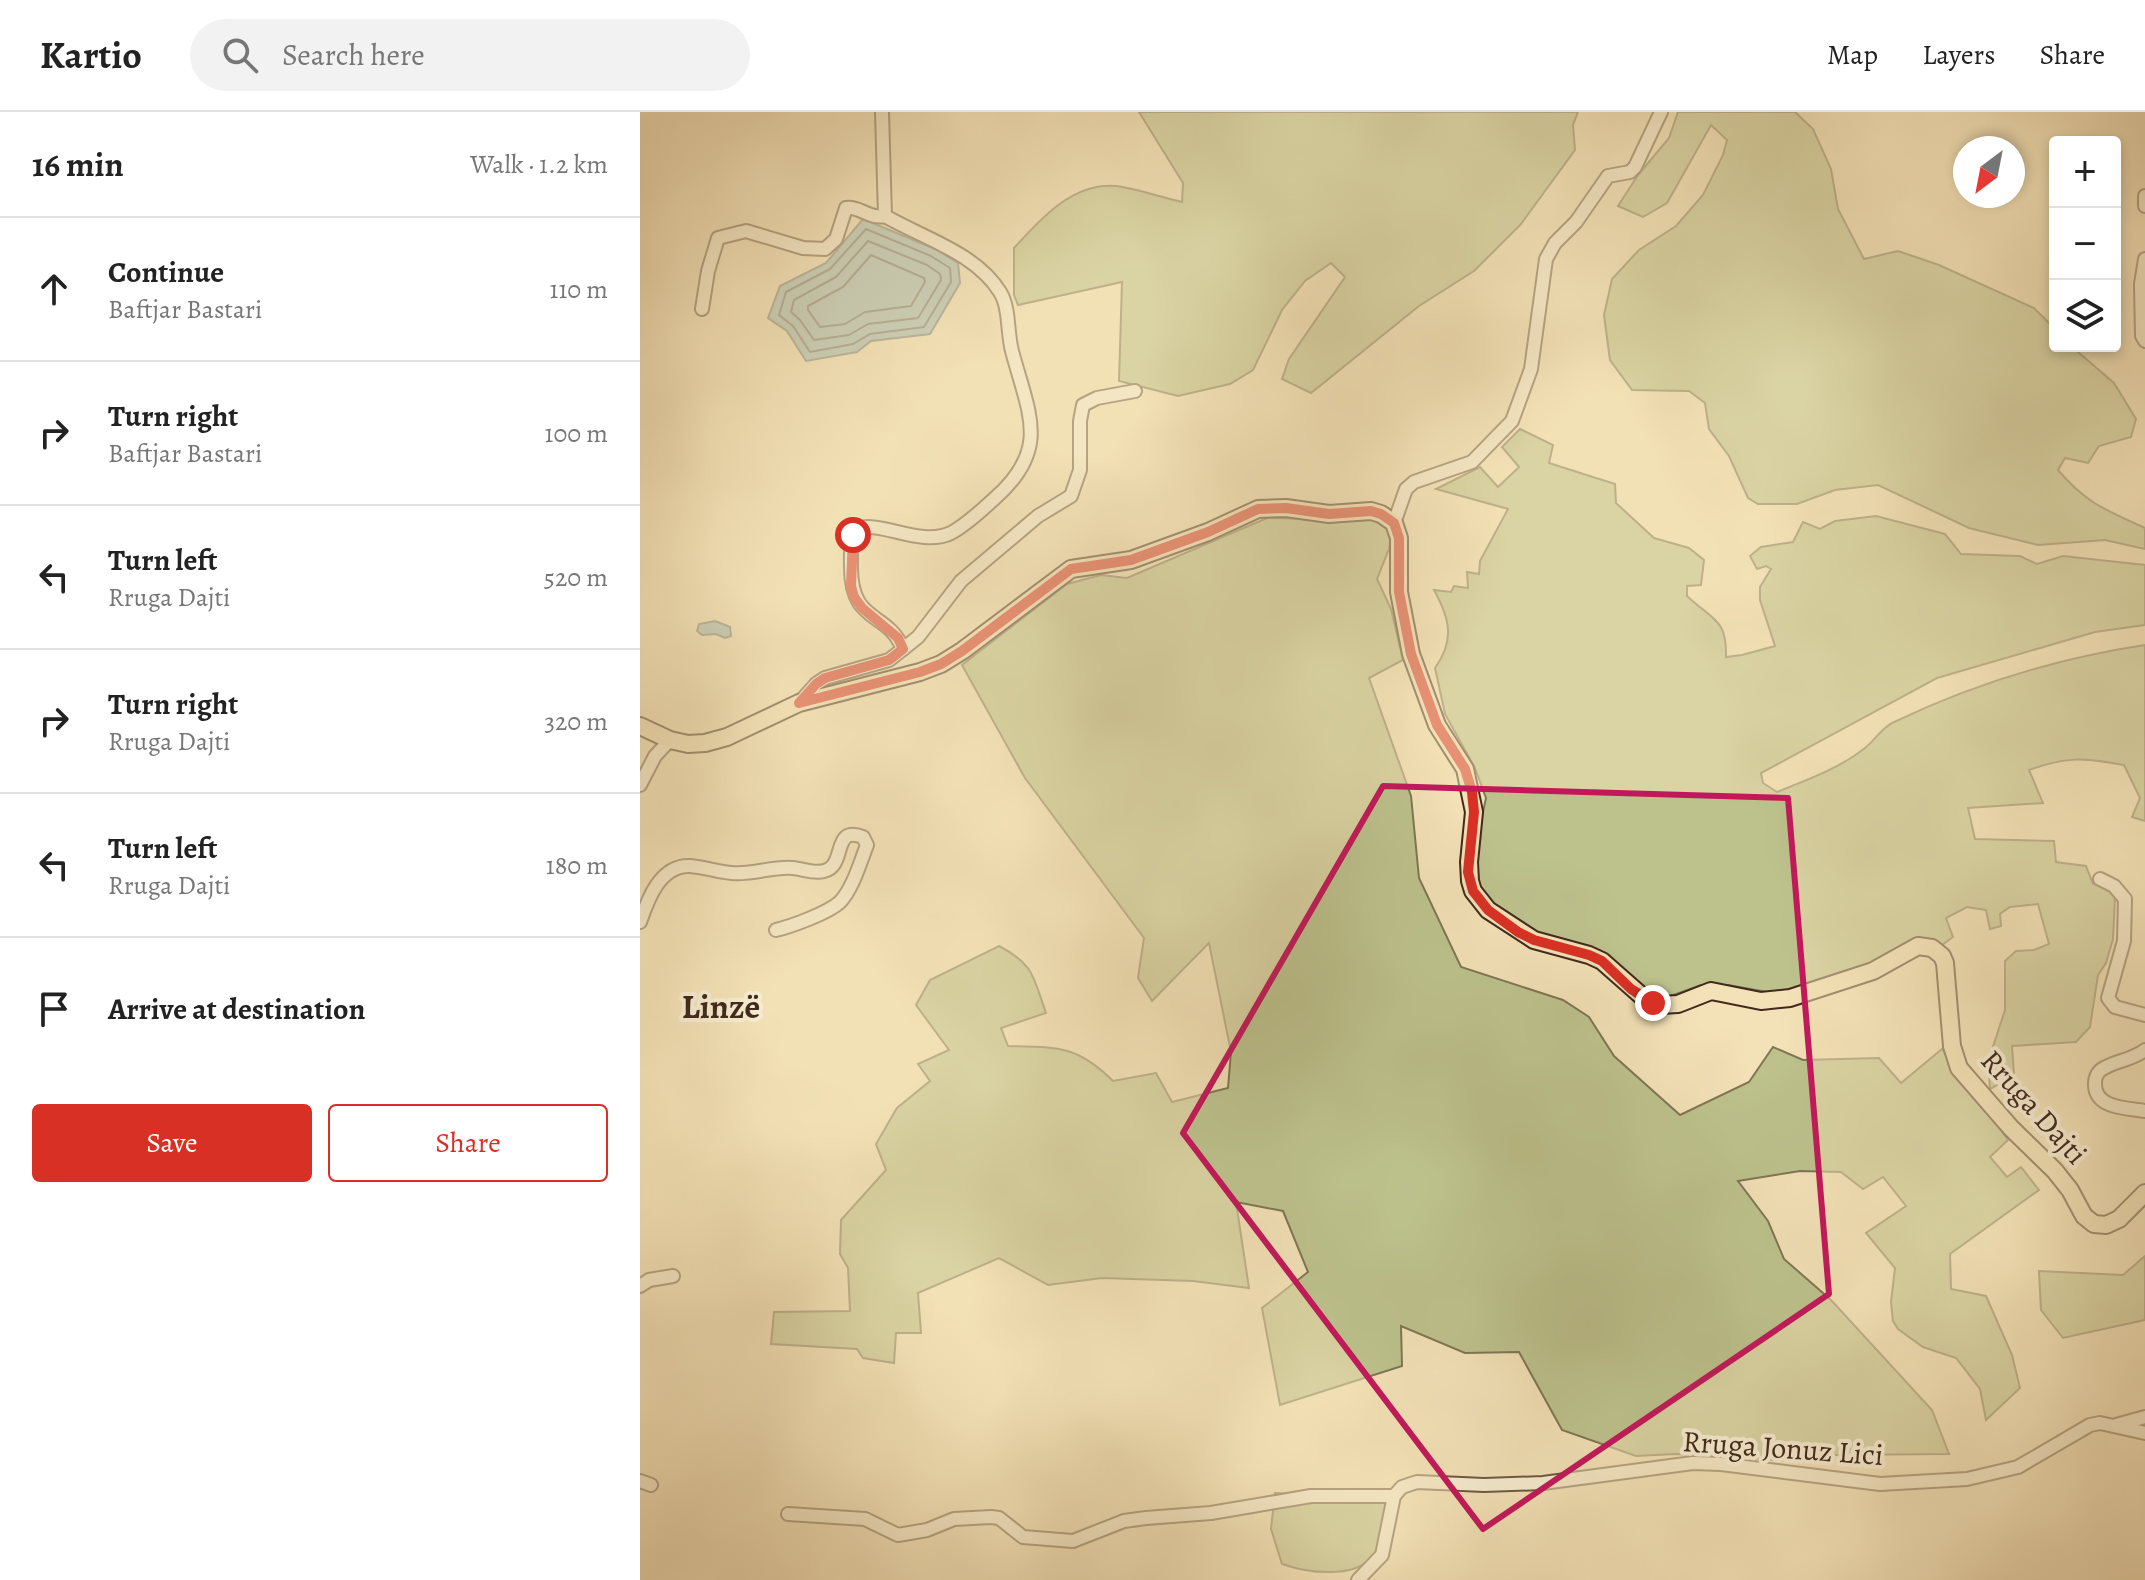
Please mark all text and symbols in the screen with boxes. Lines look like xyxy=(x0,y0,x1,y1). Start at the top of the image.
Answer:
search box xyxy=(190,19,750,91)
text: Kartio xyxy=(40,29,142,81)
icon: search xyxy=(218,33,262,77)
text: Search here xyxy=(282,35,425,75)
text: Map xyxy=(1827,36,1878,74)
text: Layers xyxy=(1922,36,1995,74)
text: Share xyxy=(2039,36,2105,74)
north arrow xyxy=(1953,136,2025,208)
map controls xyxy=(2049,136,2121,352)
button: + xyxy=(2049,136,2121,208)
text: 16 min xyxy=(32,141,124,188)
text: Walk · 1.2 km xyxy=(470,147,608,182)
button: − xyxy=(2049,208,2121,280)
text: Continue xyxy=(108,252,224,292)
icon: ahead xyxy=(32,267,76,311)
text: 110 m xyxy=(550,272,608,307)
button: layers xyxy=(2049,280,2121,352)
text: Baftjar Bastari xyxy=(108,292,262,327)
text: Turn right xyxy=(108,396,238,436)
icon: right xyxy=(32,411,76,455)
text: 100 m xyxy=(545,416,608,451)
text: Baftjar Bastari xyxy=(108,436,262,471)
route start xyxy=(835,517,871,553)
text: Turn left xyxy=(108,540,217,580)
icon: left xyxy=(32,555,76,599)
text: 520 m xyxy=(544,560,608,595)
text: Rruga Dajti xyxy=(108,580,230,615)
text: Turn right xyxy=(108,684,238,724)
icon: right xyxy=(32,699,76,743)
text: 320 m xyxy=(544,704,608,739)
text: Rruga Dajti xyxy=(108,724,230,759)
text: Turn left xyxy=(108,828,217,868)
icon: left xyxy=(32,843,76,887)
text: 180 m xyxy=(546,848,608,883)
text: Rruga Dajti xyxy=(108,868,230,903)
district label: Linzë xyxy=(682,983,760,1030)
route end xyxy=(1635,985,1671,1021)
icon: arrive xyxy=(32,987,76,1031)
text: Arrive at destination xyxy=(108,989,365,1029)
street label: Rruga Dajti xyxy=(1972,1041,2096,1173)
button: Save xyxy=(32,1104,312,1182)
button: Share xyxy=(328,1104,608,1182)
street label: Rruga Jonuz Lici xyxy=(1681,1421,1885,1475)

